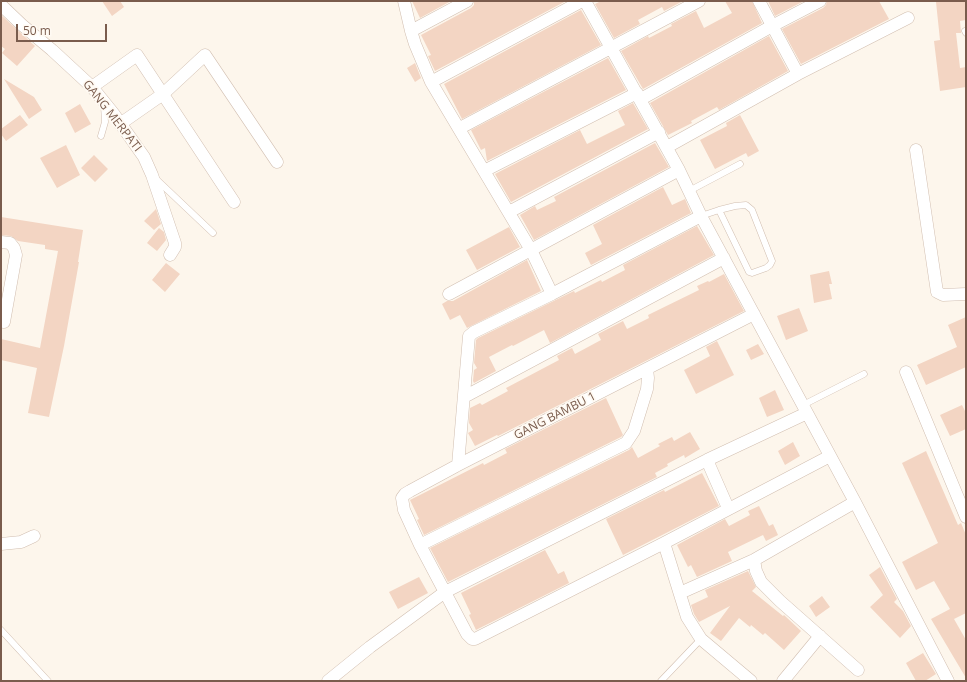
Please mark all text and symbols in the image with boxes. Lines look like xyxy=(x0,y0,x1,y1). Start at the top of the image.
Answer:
scale bar xyxy=(18,16,109,42)
text: 50 m xyxy=(23,22,51,39)
street label: GANG MERPATI xyxy=(80,77,144,155)
street label: GANG BAMBU 1 xyxy=(512,389,598,443)

